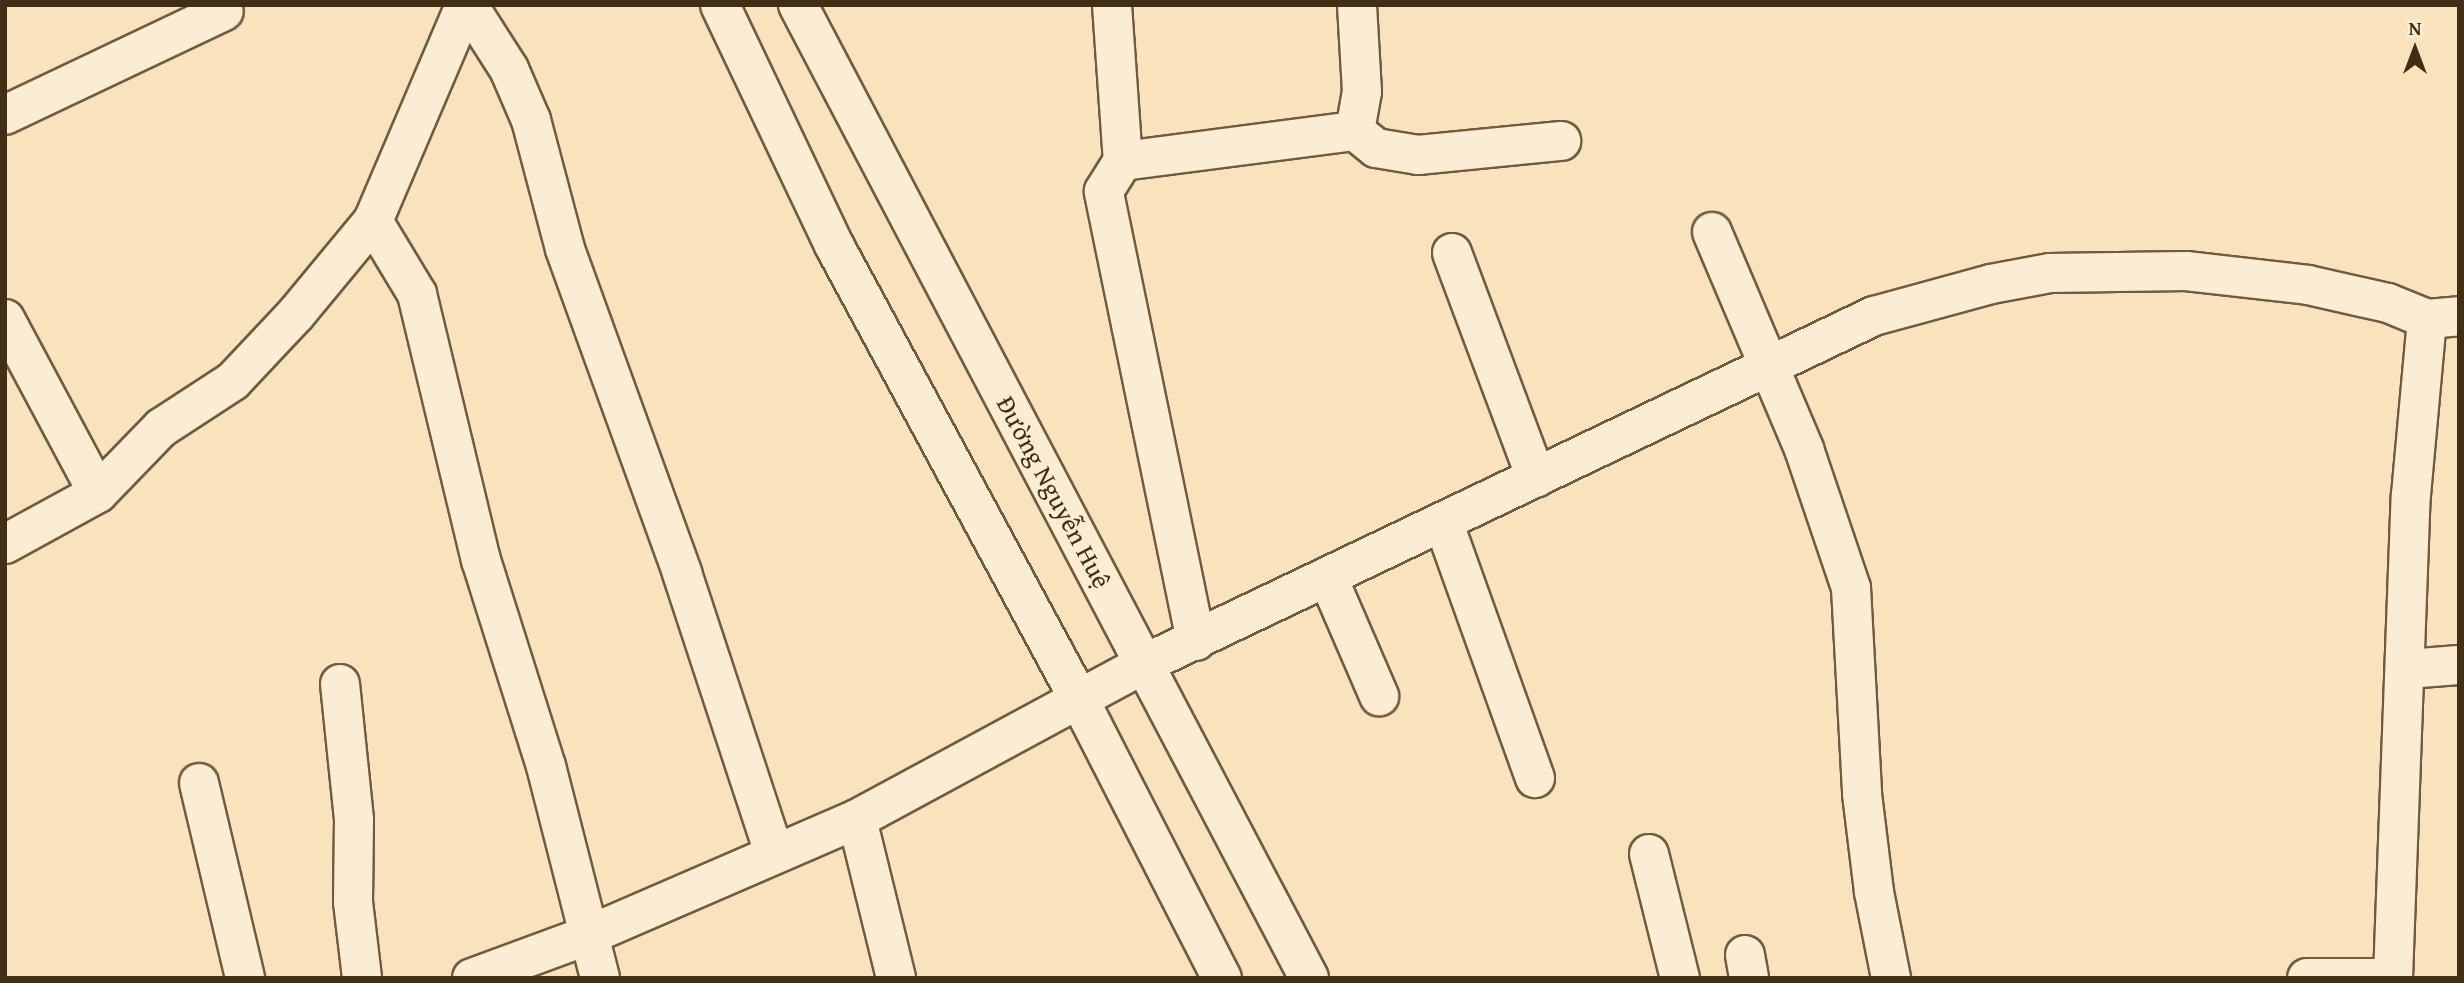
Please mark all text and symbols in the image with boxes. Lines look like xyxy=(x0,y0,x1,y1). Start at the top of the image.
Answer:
north arrow xyxy=(2380,14,2450,84)
text: N xyxy=(2409,14,2421,42)
street label: Đường Nguyễn Huệ xyxy=(990,391,1118,593)

